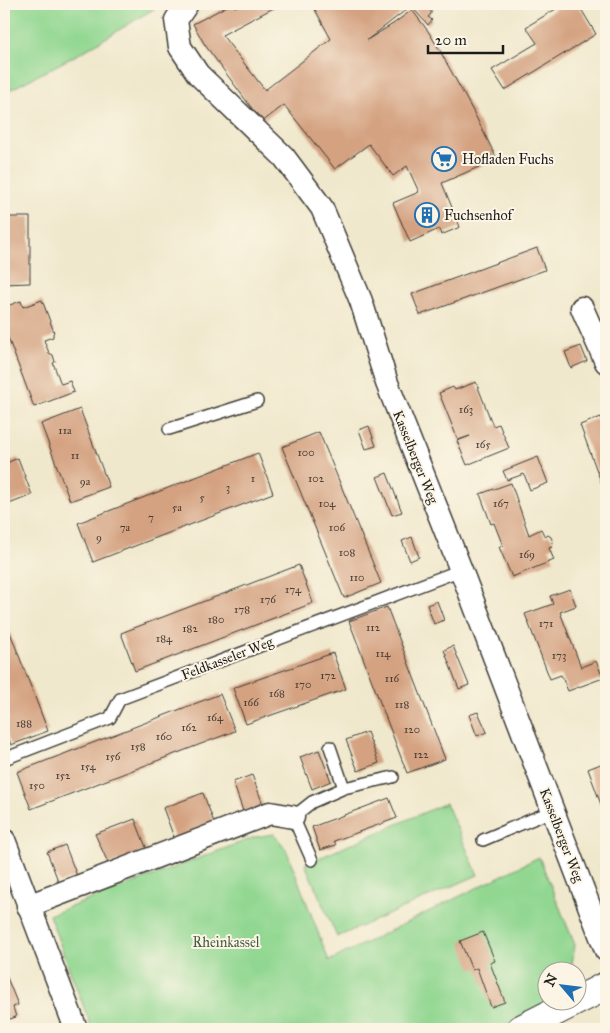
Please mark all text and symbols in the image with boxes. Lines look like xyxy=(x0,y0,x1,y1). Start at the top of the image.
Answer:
scale bar xyxy=(428,22,502,54)
text: 20 m xyxy=(435,31,467,49)
supermarket icon: Hofladen Fuchs xyxy=(431,146,457,172)
place label: Hofladen Fuchs xyxy=(462,151,554,168)
building icon: Fuchsenhof xyxy=(414,202,440,228)
place label: Fuchsenhof xyxy=(444,207,514,224)
house number: 163 xyxy=(459,403,473,416)
street label: Kasselberger Weg xyxy=(389,408,442,507)
house number: 11a xyxy=(58,424,72,437)
house number: 165 xyxy=(475,438,491,451)
house number: 100 xyxy=(297,446,315,459)
house number: 11 xyxy=(71,449,79,462)
house number: 1 xyxy=(251,472,255,485)
house number: 102 xyxy=(308,472,325,485)
house number: 9a xyxy=(80,475,91,488)
house number: 3 xyxy=(226,481,230,494)
house number: 5 xyxy=(199,491,205,504)
house number: 104 xyxy=(319,497,336,510)
house number: 167 xyxy=(493,497,509,510)
house number: 5a xyxy=(172,501,182,514)
house number: 7 xyxy=(148,511,154,524)
house number: 7a xyxy=(120,521,131,534)
house number: 106 xyxy=(329,521,346,534)
house number: 9 xyxy=(96,531,102,544)
house number: 108 xyxy=(339,546,355,559)
house number: 169 xyxy=(519,548,535,561)
house number: 110 xyxy=(349,571,365,584)
house number: 174 xyxy=(285,583,302,596)
house number: 176 xyxy=(260,593,276,606)
house number: 178 xyxy=(234,603,250,616)
house number: 180 xyxy=(208,613,224,626)
house number: 171 xyxy=(539,617,553,630)
house number: 112 xyxy=(366,621,381,634)
house number: 182 xyxy=(182,622,198,635)
house number: 184 xyxy=(156,632,173,645)
street label: Feldkasseler Weg xyxy=(179,633,276,684)
house number: 114 xyxy=(376,647,391,660)
house number: 173 xyxy=(552,649,566,662)
house number: 172 xyxy=(320,669,336,682)
house number: 116 xyxy=(385,672,400,685)
house number: 170 xyxy=(295,678,311,691)
house number: 168 xyxy=(269,687,285,700)
house number: 166 xyxy=(243,696,259,709)
house number: 118 xyxy=(395,698,409,711)
house number: 164 xyxy=(207,711,224,724)
house number: 188 xyxy=(16,717,32,730)
house number: 162 xyxy=(181,721,197,734)
house number: 120 xyxy=(404,723,420,736)
house number: 160 xyxy=(156,730,172,743)
house number: 158 xyxy=(130,740,146,753)
house number: 122 xyxy=(413,748,429,761)
house number: 156 xyxy=(105,750,121,763)
house number: 154 xyxy=(80,760,96,773)
house number: 152 xyxy=(56,769,71,782)
house number: 150 xyxy=(29,779,45,792)
street label: Kasselberger Weg xyxy=(536,786,587,885)
park label: Rheinkassel xyxy=(192,934,260,951)
north arrow xyxy=(538,960,588,1010)
text: N xyxy=(541,971,561,989)

